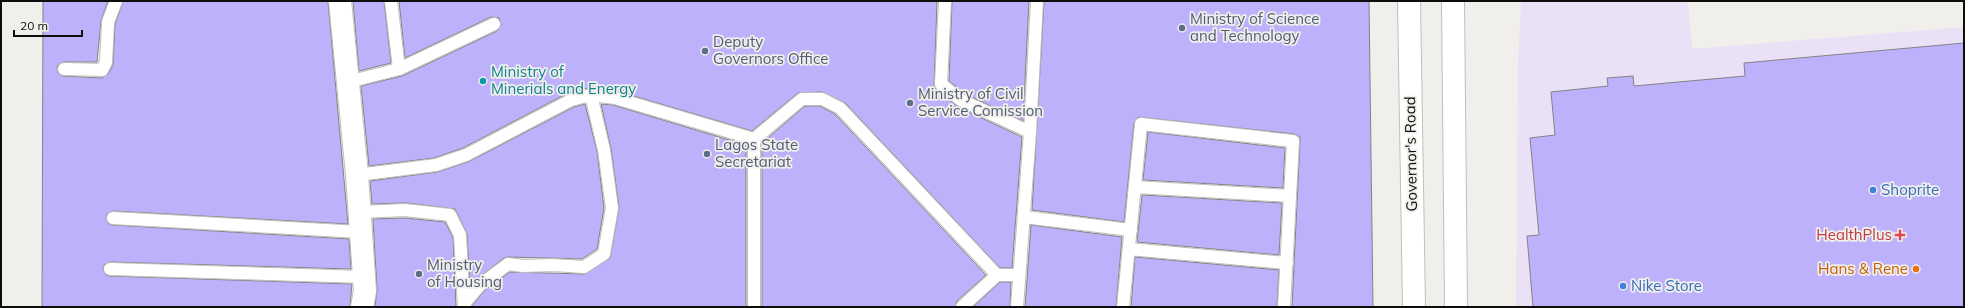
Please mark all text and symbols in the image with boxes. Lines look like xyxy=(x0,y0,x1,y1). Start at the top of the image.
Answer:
place label: Ministry of Science and Technology xyxy=(1190,9,1319,45)
scale bar xyxy=(14,12,82,38)
text: 20 m xyxy=(20,18,48,33)
marker: Ministry of Science and Technology xyxy=(1177,23,1187,33)
place label: Deputy Governors Office xyxy=(713,32,828,68)
marker: Deputy Governors Office xyxy=(700,46,710,56)
place label: Ministry of Minerials and Energy xyxy=(491,62,636,98)
marker: Ministry of Minerials and Energy xyxy=(478,76,488,86)
place label: Ministry of Civil Service Comission xyxy=(918,84,1043,120)
street label: Governor's Road xyxy=(1400,96,1421,212)
marker: Ministry of Civil Service Comission xyxy=(905,98,915,108)
place label: Lagos State Secretariat xyxy=(715,135,798,171)
marker: Lagos State Secretariat xyxy=(702,149,712,159)
place label: Shoprite xyxy=(1881,180,1939,199)
marker: Shoprite xyxy=(1868,185,1878,195)
place label: HealthPlus xyxy=(1816,225,1892,244)
marker: HealthPlus xyxy=(1895,230,1905,240)
place label: Ministry of Housing xyxy=(427,255,502,291)
place label: Hans & Rene xyxy=(1818,259,1908,278)
marker: Hans & Rene xyxy=(1911,264,1921,274)
marker: Ministry of Housing xyxy=(414,269,424,279)
place label: Nike Store xyxy=(1631,276,1702,295)
marker: Nike Store xyxy=(1618,281,1628,291)

